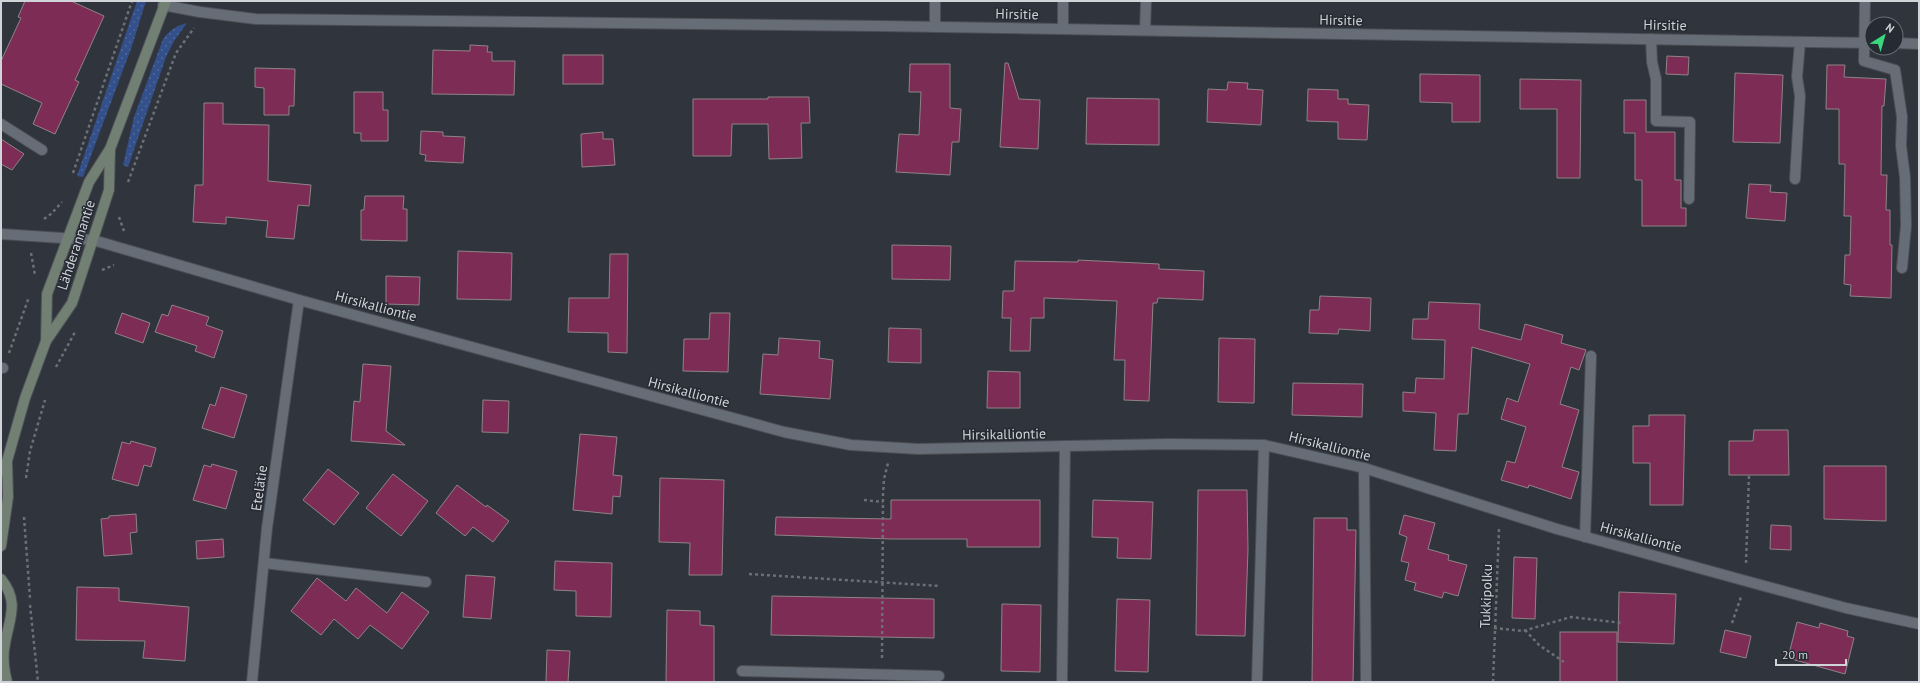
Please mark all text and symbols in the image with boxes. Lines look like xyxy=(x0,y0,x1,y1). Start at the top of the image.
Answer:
street label: Hirsitie xyxy=(995,5,1039,23)
street label: Hirsitie xyxy=(1319,11,1363,29)
street label: Hirsitie xyxy=(1643,16,1687,34)
north arrow xyxy=(1864,16,1904,56)
text: N xyxy=(1883,20,1897,36)
street label: Lähderannantie xyxy=(53,198,99,292)
street label: Hirsikalliontie xyxy=(333,286,419,326)
street label: Hirsikalliontie xyxy=(646,372,732,412)
street label: Hirsikalliontie xyxy=(962,424,1046,444)
street label: Hirsikalliontie xyxy=(1287,427,1373,465)
street label: Etelätie xyxy=(247,464,271,512)
street label: Hirsikalliontie xyxy=(1598,517,1684,557)
street label: Tukkipolku xyxy=(1476,563,1496,629)
scale bar xyxy=(1776,641,1846,667)
text: 20 m xyxy=(1782,647,1808,662)

